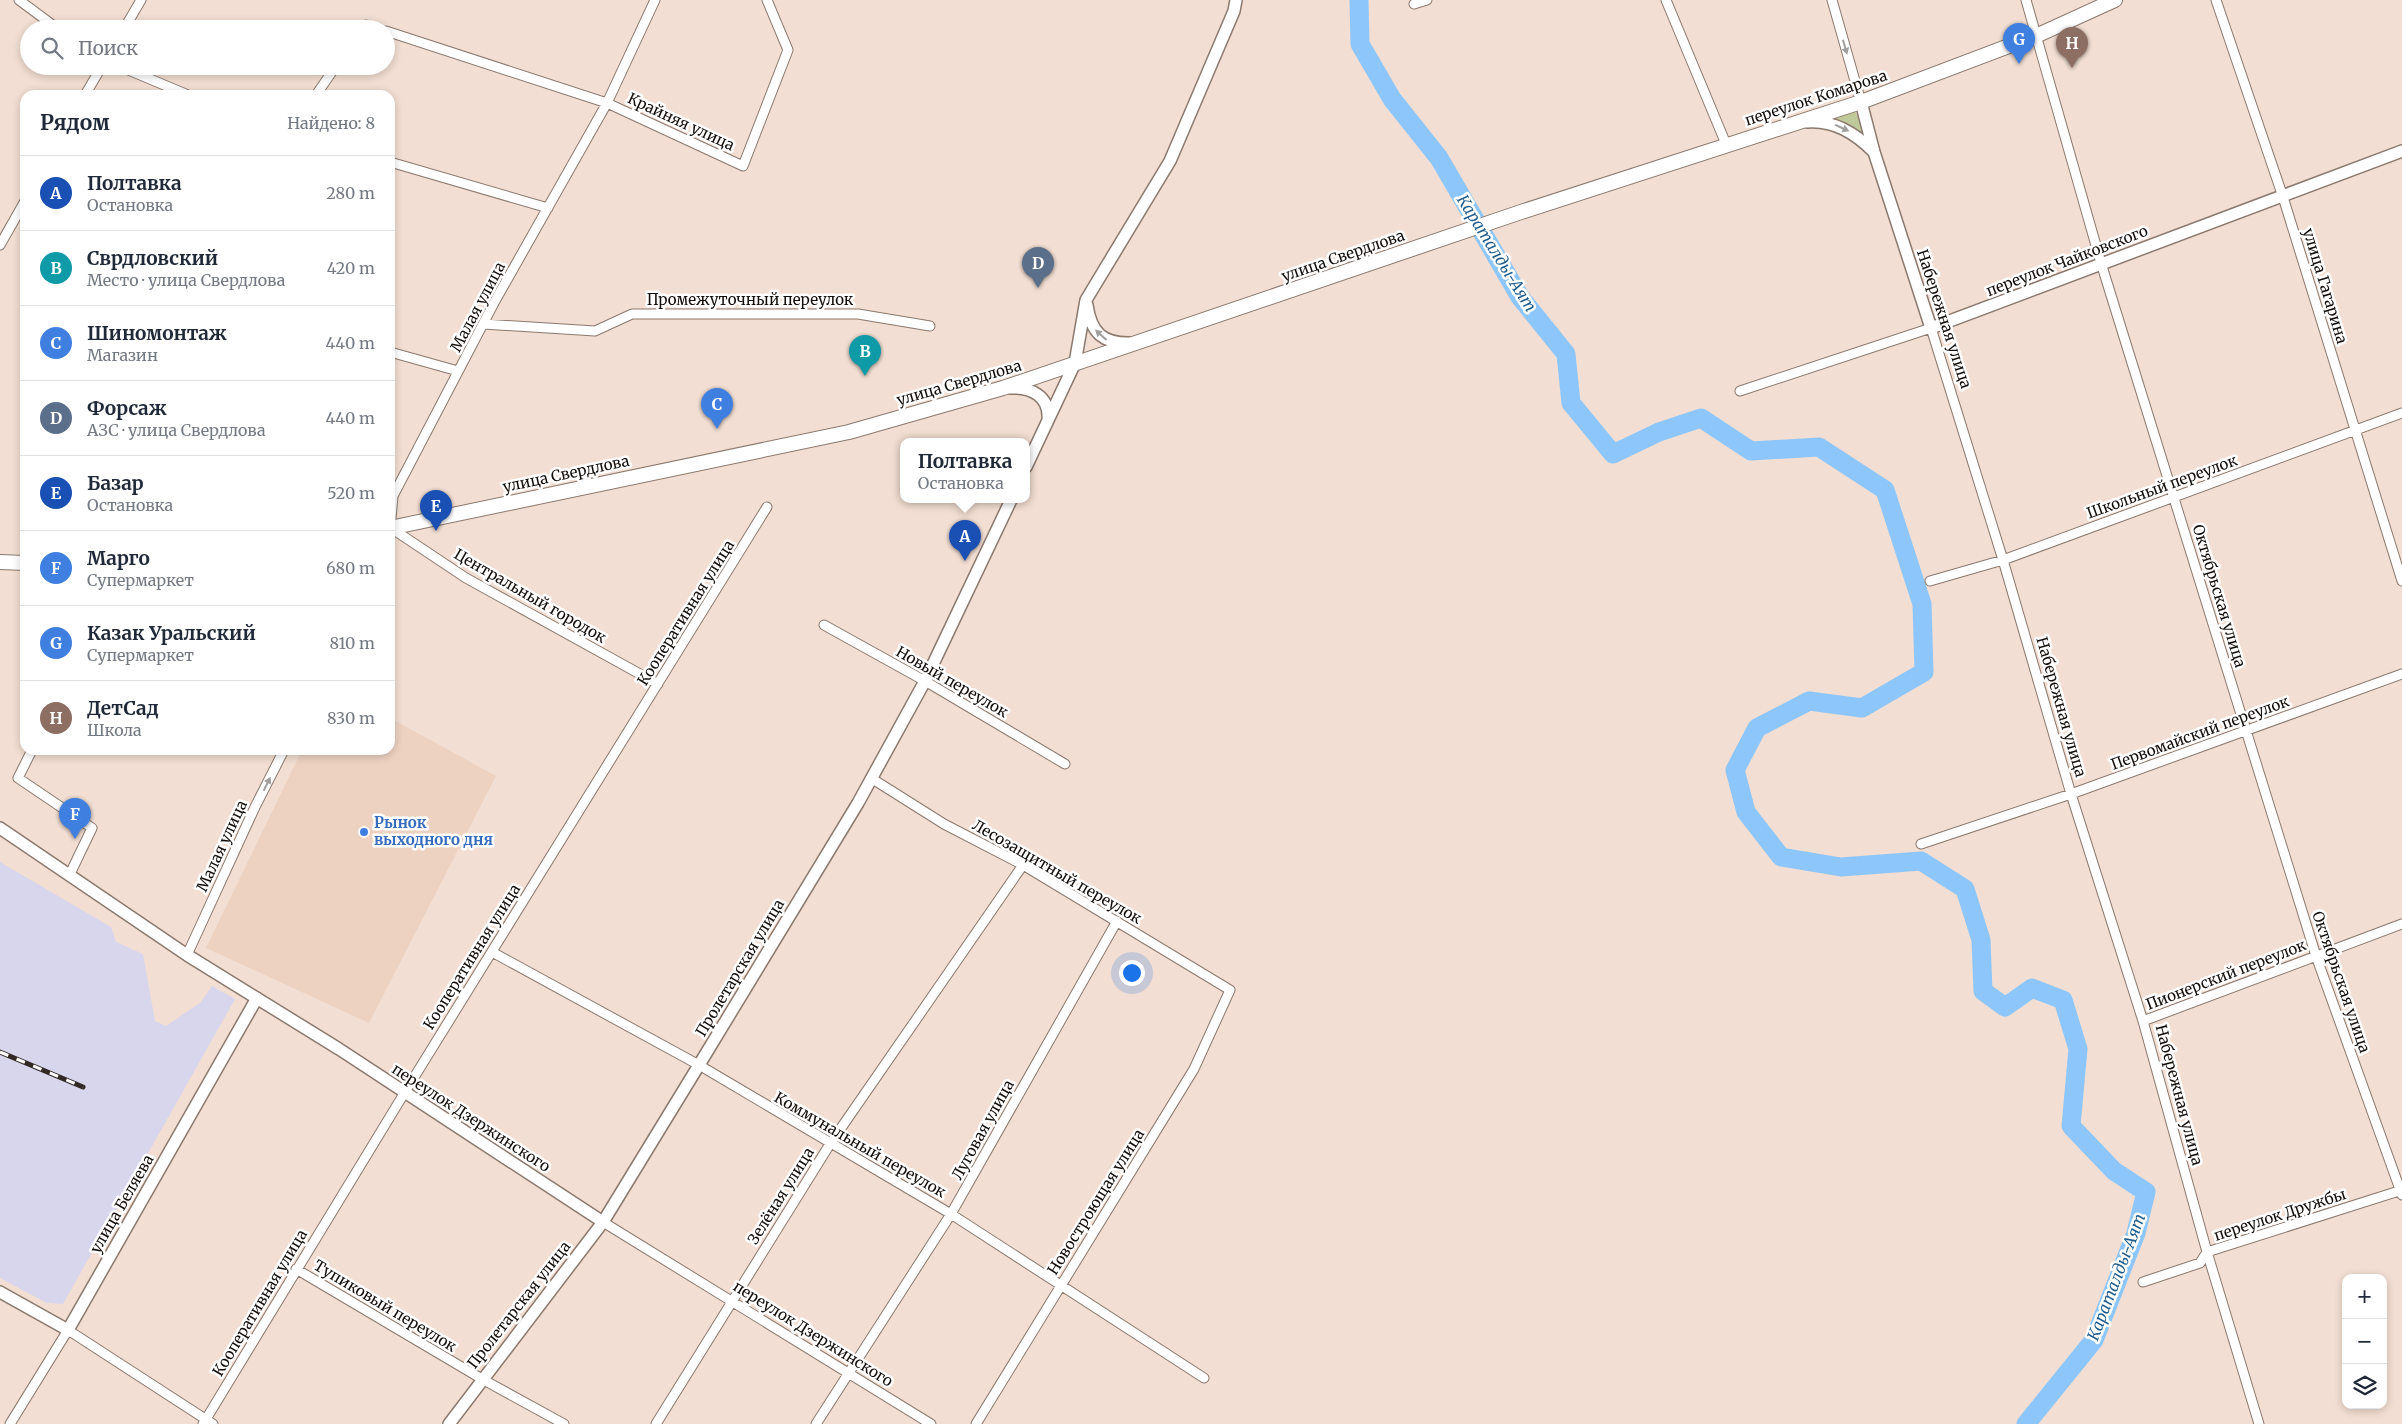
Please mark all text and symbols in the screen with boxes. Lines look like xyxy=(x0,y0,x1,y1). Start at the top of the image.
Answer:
search box xyxy=(20,20,395,75)
pin: G xyxy=(2003,23,2035,64)
pin: H xyxy=(2056,27,2088,68)
icon: search xyxy=(38,34,66,62)
text: Поиск xyxy=(78,36,138,60)
one-way arrow xyxy=(1842,39,1850,54)
street label: переулок Комарова xyxy=(1742,66,1889,129)
street label: Крайняя улица xyxy=(625,89,738,155)
text: Рядом xyxy=(40,109,110,136)
text: Найдено: 8 xyxy=(287,113,375,133)
one-way arrow xyxy=(1835,125,1849,133)
text: Полтавка xyxy=(87,171,182,195)
text: A xyxy=(50,183,62,203)
text: 280 m xyxy=(326,183,375,203)
water label: Караталды-Аят xyxy=(1453,191,1541,315)
text: Остановка xyxy=(87,195,173,215)
street label: переулок Чайковского xyxy=(1983,221,2151,300)
street label: улица Свердлова xyxy=(1279,226,1407,286)
street label: улица Гагарина xyxy=(2299,226,2352,346)
text: Сврдловский xyxy=(87,246,218,270)
pin: D xyxy=(1022,247,1054,288)
street label: Набережная улица xyxy=(1913,247,1976,391)
text: B xyxy=(50,258,62,278)
text: 420 m xyxy=(327,258,375,278)
street label: Малая улица xyxy=(446,259,509,355)
text: Место · улица Свердлова xyxy=(87,270,285,290)
street label: Промежуточный переулок xyxy=(647,290,854,309)
text: Шиномонтаж xyxy=(87,321,227,345)
one-way arrow xyxy=(1095,329,1107,341)
text: C xyxy=(51,333,61,353)
text: 440 m xyxy=(325,333,375,353)
pin: B xyxy=(849,335,881,376)
text: Магазин xyxy=(87,345,158,365)
street label: улица Свердлова xyxy=(894,356,1023,409)
pin: C xyxy=(701,388,733,429)
text: Форсаж xyxy=(87,396,167,420)
text: D xyxy=(50,408,62,428)
text: 440 m xyxy=(325,408,375,428)
text: АЗС · улица Свердлова xyxy=(87,420,266,440)
popup xyxy=(900,438,1030,503)
text: Полтавка xyxy=(918,449,1012,473)
street label: Школьный переулок xyxy=(2084,450,2240,523)
street label: улица Свердлова xyxy=(501,451,631,496)
text: Базар xyxy=(87,471,144,495)
text: Остановка xyxy=(918,473,1004,493)
text: E xyxy=(51,483,61,503)
text: 520 m xyxy=(327,483,375,503)
pin: E xyxy=(420,490,452,531)
text: Остановка xyxy=(87,495,173,515)
pin: A xyxy=(949,520,981,561)
street label: Октябрьская улица xyxy=(2189,522,2250,670)
street label: Кооперативная улица xyxy=(633,536,738,689)
street label: Центральный городок xyxy=(451,544,610,647)
text: Марго xyxy=(87,546,150,570)
text: F xyxy=(51,558,61,578)
text: 680 m xyxy=(326,558,375,578)
text: Супермаркет xyxy=(87,570,194,590)
text: Казак Уральский xyxy=(87,621,256,645)
text: G xyxy=(50,633,62,653)
text: 810 m xyxy=(329,633,375,653)
street label: Набережная улица xyxy=(2032,635,2091,779)
street label: Новый переулок xyxy=(893,642,1012,722)
text: Супермаркет xyxy=(87,645,194,665)
street label: Первомайский переулок xyxy=(2108,691,2292,774)
text: ДетСад xyxy=(87,696,159,720)
text: H xyxy=(49,708,63,728)
text: 830 m xyxy=(327,708,375,728)
text: Школа xyxy=(87,720,142,740)
one-way arrow xyxy=(263,776,271,791)
street label: Малая улица xyxy=(192,797,251,895)
pin: F xyxy=(59,798,91,839)
place label: Рынок выходного дня xyxy=(374,813,493,849)
street label: Лесозащитный переулок xyxy=(969,815,1146,928)
marker: Рынок выходного дня xyxy=(358,826,370,838)
street label: Кооперативная улица xyxy=(419,880,524,1033)
street label: Пролетарская улица xyxy=(691,896,788,1040)
street label: Октябрьская улица xyxy=(2308,908,2375,1055)
street label: Пионерский переулок xyxy=(2143,935,2309,1014)
your location xyxy=(1119,960,1145,986)
street label: Набережная улица xyxy=(2152,1022,2207,1167)
street label: переулок Дзержинского xyxy=(389,1059,554,1176)
street label: Луговая улица xyxy=(947,1077,1018,1183)
street label: Коммунальный переулок xyxy=(771,1088,950,1202)
street label: Новостроющая улица xyxy=(1043,1125,1148,1278)
street label: Зелёная улица xyxy=(743,1144,818,1248)
street label: улица Беляева xyxy=(86,1151,157,1256)
street label: переулок Дружбы xyxy=(2211,1184,2348,1245)
water label: Караталды-Аят xyxy=(2083,1211,2149,1343)
street label: Кооперативная улица xyxy=(208,1226,311,1380)
street label: Пролетарская улица xyxy=(463,1237,574,1372)
street label: Тупиковый переулок xyxy=(310,1255,461,1356)
map controls xyxy=(2342,1274,2387,1409)
button: + xyxy=(2342,1274,2387,1319)
street label: переулок Дзержинского xyxy=(730,1277,897,1391)
button: − xyxy=(2342,1319,2387,1364)
button: layers xyxy=(2342,1364,2387,1409)

